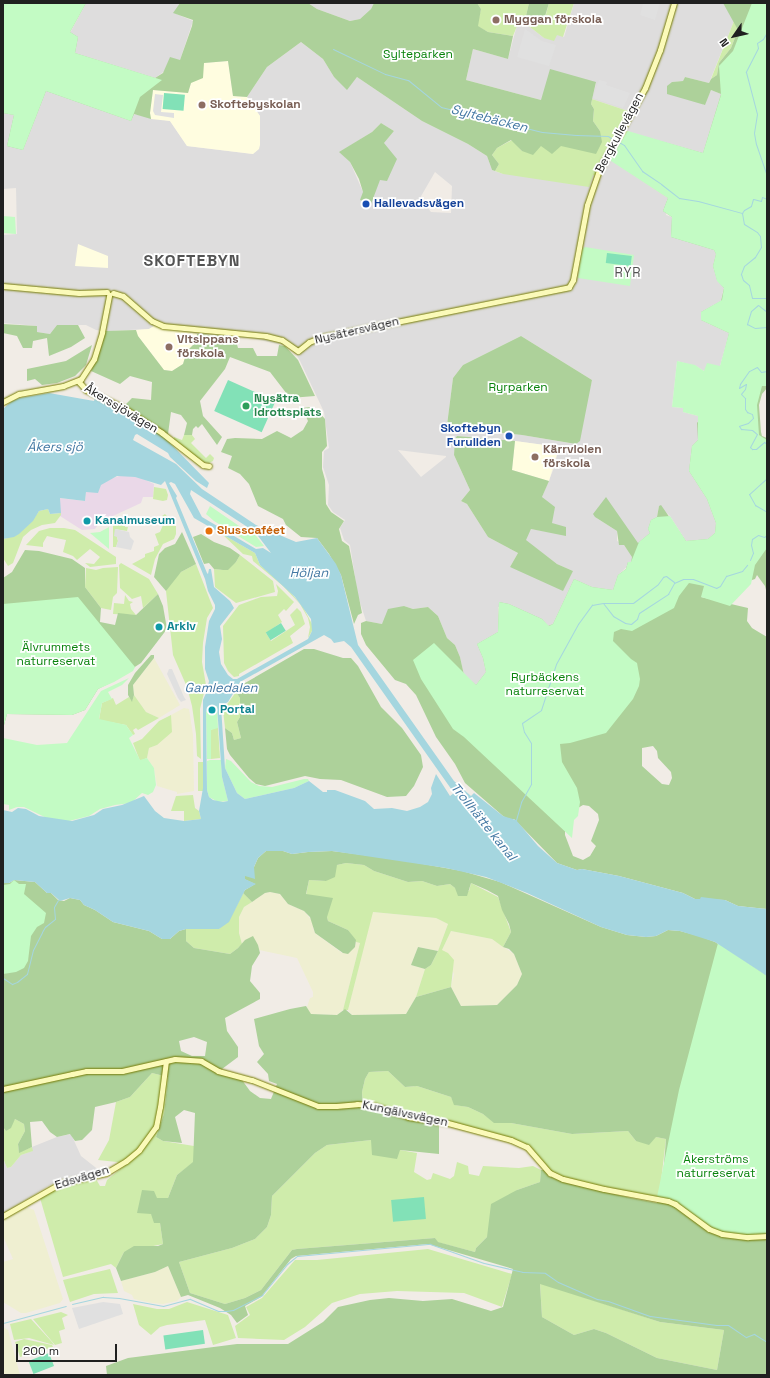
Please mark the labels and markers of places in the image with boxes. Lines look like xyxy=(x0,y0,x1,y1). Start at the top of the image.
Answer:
place label: Myggan förskola xyxy=(504,13,602,27)
marker: Myggan förskola xyxy=(491,15,501,25)
place label: Skoftebyskolan xyxy=(210,98,301,112)
marker: Skoftebyskolan xyxy=(197,100,207,110)
place label: Hallevadsvägen xyxy=(374,197,464,211)
marker: Hallevadsvägen xyxy=(361,199,371,209)
place label: Vitsippans förskola xyxy=(177,333,238,361)
marker: Vitsippans förskola xyxy=(164,342,174,352)
place label: Nysätra idrottsplats xyxy=(254,392,322,420)
marker: Nysätra idrottsplats xyxy=(241,401,251,411)
place label: Skoftebyn Furuliden xyxy=(440,422,501,450)
marker: Skoftebyn Furuliden xyxy=(504,431,514,441)
place label: Kärrviolen förskola xyxy=(543,443,602,471)
marker: Kärrviolen förskola xyxy=(530,452,540,462)
place label: Kanalmuseum xyxy=(95,514,175,528)
marker: Kanalmuseum xyxy=(82,516,92,526)
place label: Slusscaféet xyxy=(217,524,285,538)
marker: Slusscaféet xyxy=(204,526,214,536)
place label: Arkiv xyxy=(167,620,196,634)
marker: Arkiv xyxy=(154,622,164,632)
place label: Portal xyxy=(220,703,255,717)
marker: Portal xyxy=(207,705,217,715)

